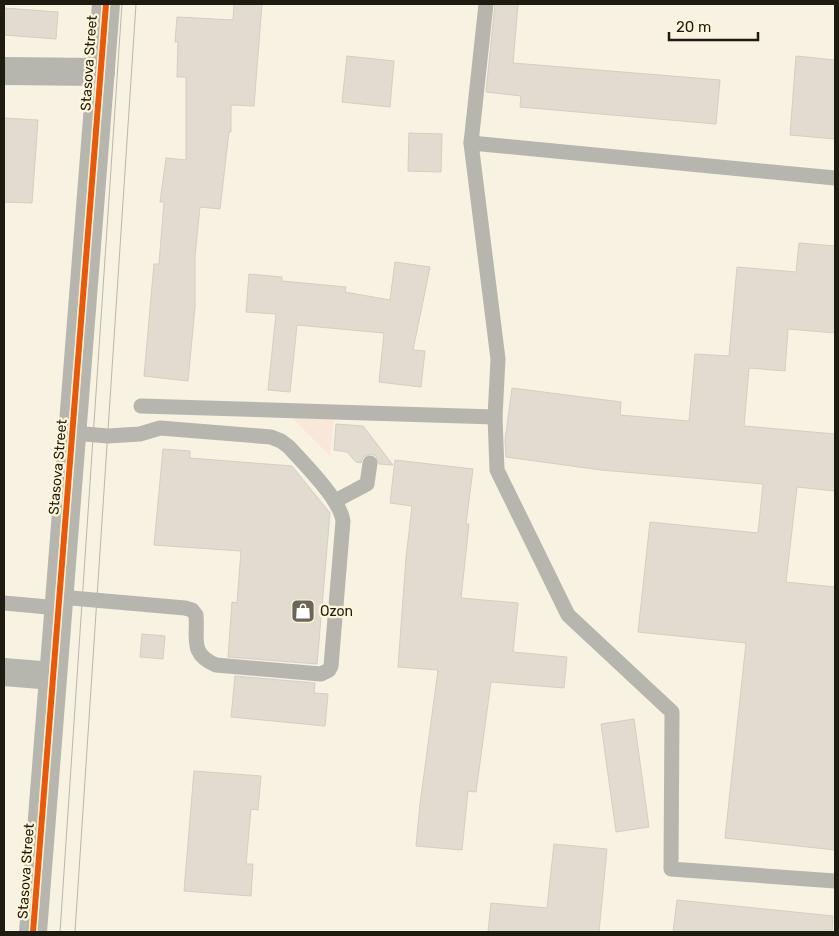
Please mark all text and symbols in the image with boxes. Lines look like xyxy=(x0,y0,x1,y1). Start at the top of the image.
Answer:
scale bar xyxy=(669,10,758,42)
street label: Stasova Street xyxy=(77,14,101,111)
text: 20 m xyxy=(676,18,711,36)
street label: Stasova Street xyxy=(45,418,71,516)
shop icon: Ozon xyxy=(290,598,316,624)
place label: Ozon xyxy=(320,603,353,620)
street label: Stasova Street xyxy=(14,822,38,919)

